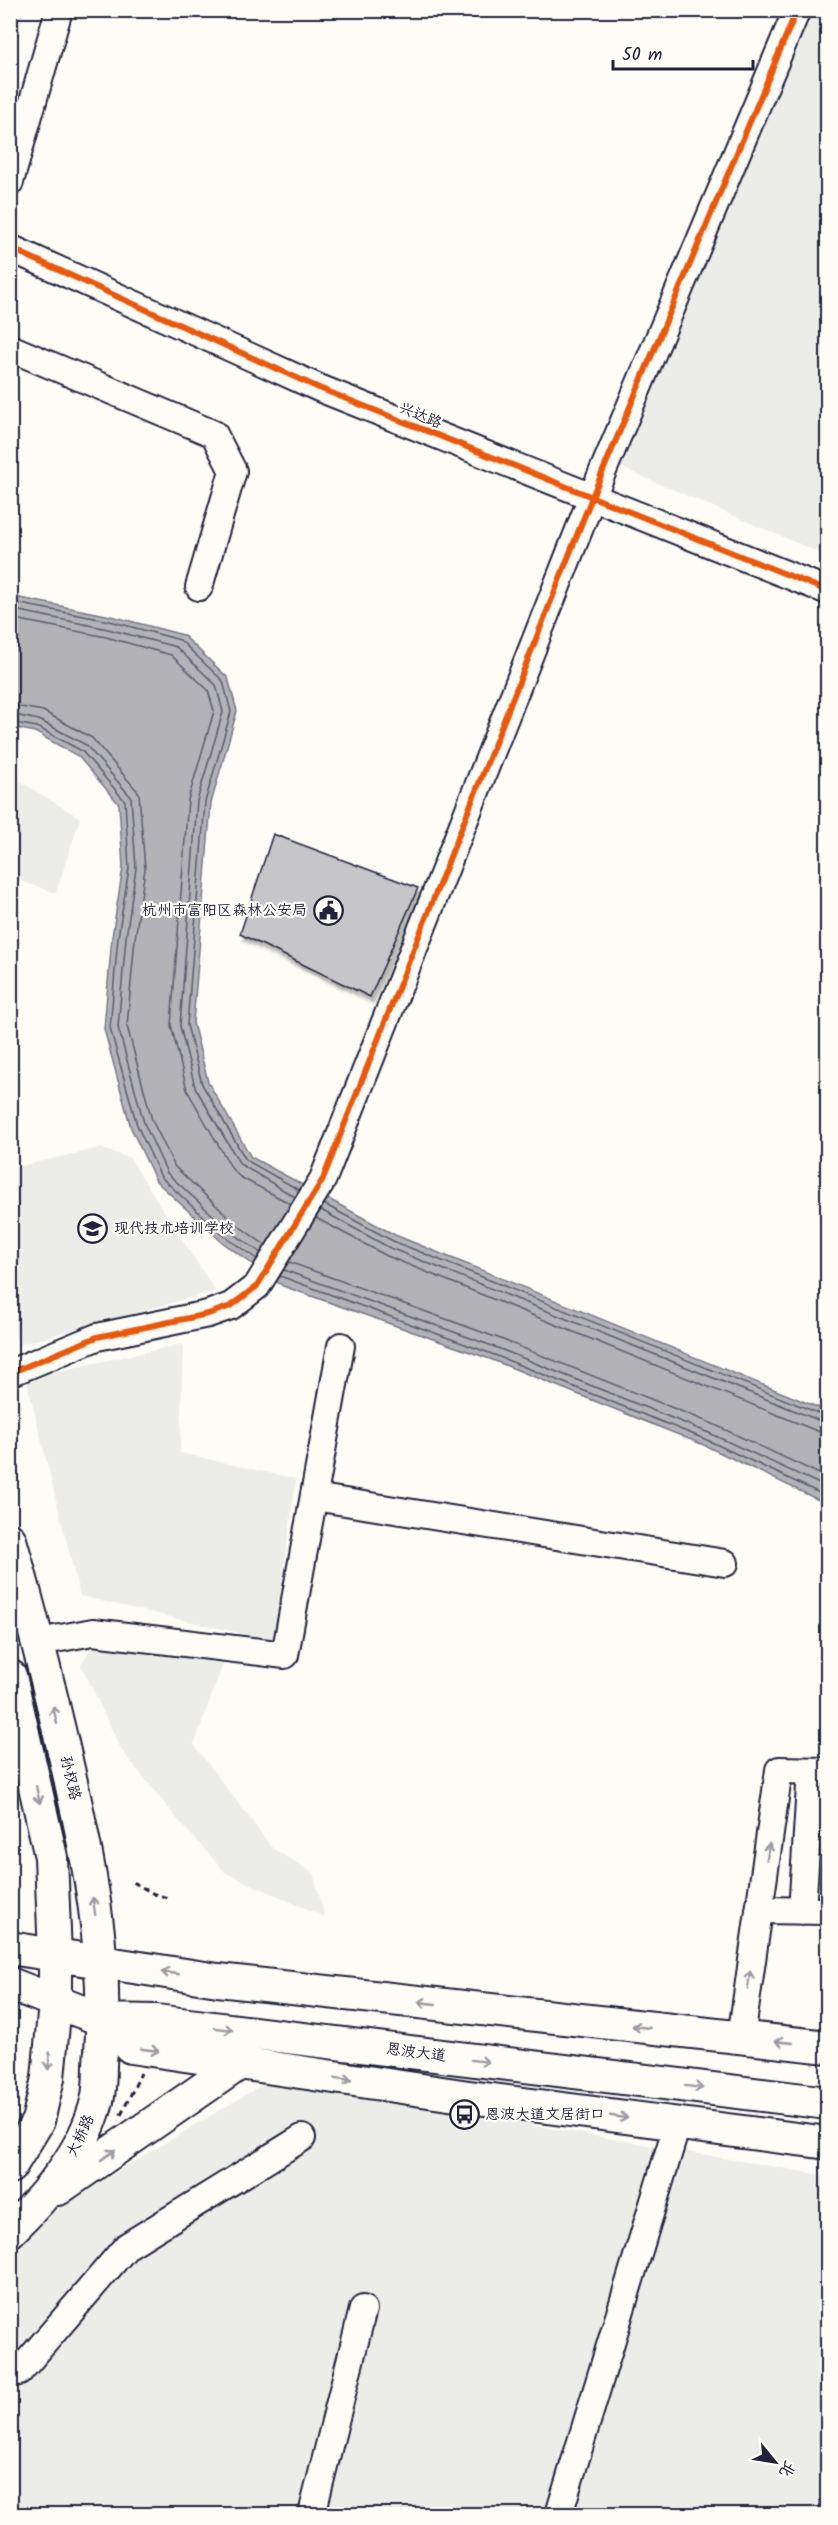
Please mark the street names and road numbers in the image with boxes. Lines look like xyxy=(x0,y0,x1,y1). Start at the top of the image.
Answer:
street label: 兴达路 xyxy=(395,396,445,436)
street label: 孙权路 xyxy=(53,1753,87,1803)
street label: 恩波大道 xyxy=(385,2037,447,2069)
street label: 大桥路 xyxy=(61,2111,101,2161)

